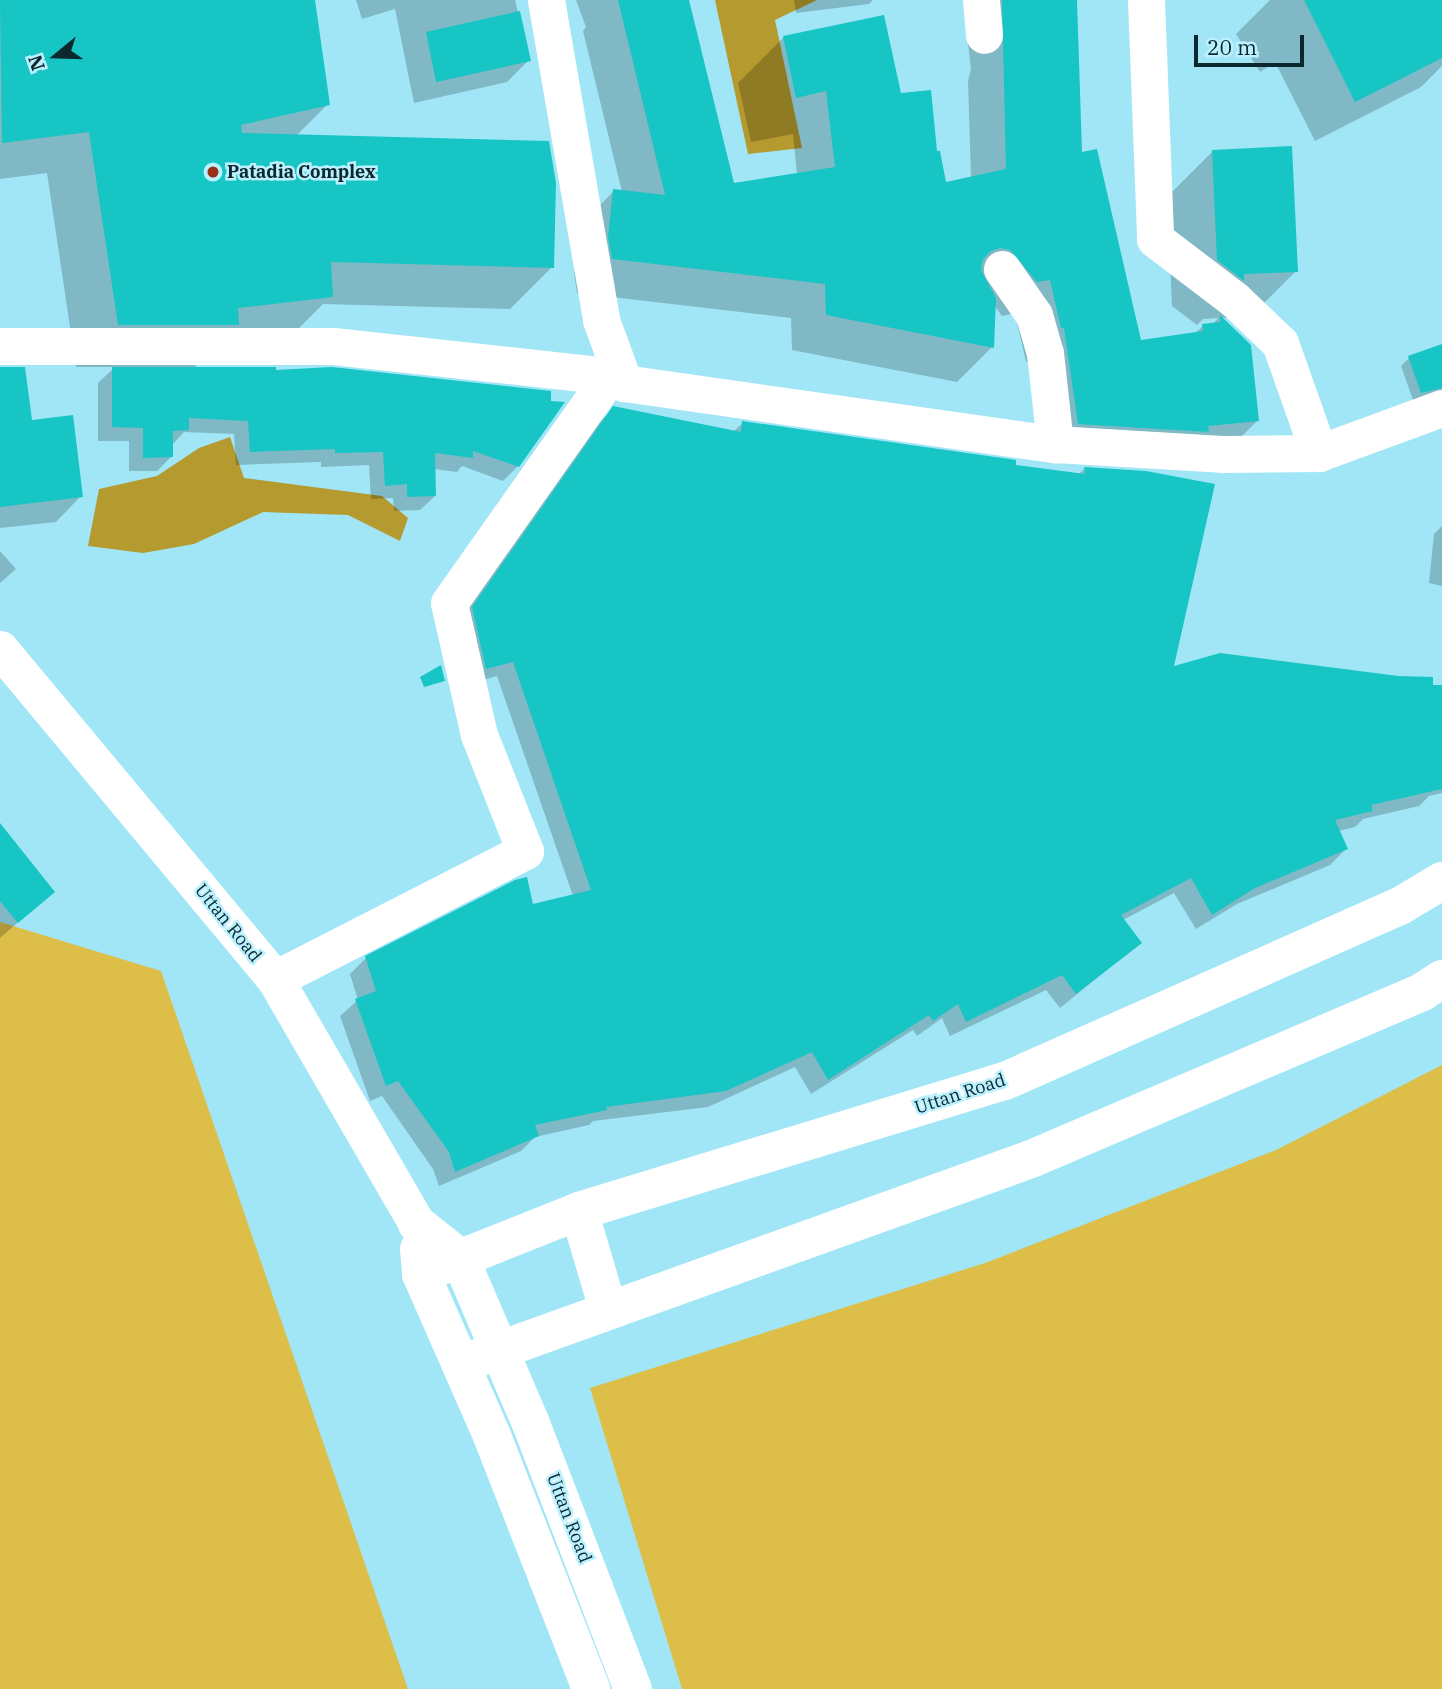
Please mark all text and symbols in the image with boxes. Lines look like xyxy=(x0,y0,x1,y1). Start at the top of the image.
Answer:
north arrow xyxy=(21,21,91,91)
scale bar xyxy=(1197,21,1307,65)
text: 20 m xyxy=(1207,33,1257,61)
text: N xyxy=(22,52,50,74)
place label: Patadia Complex xyxy=(227,161,376,183)
marker: Patadia Complex xyxy=(205,164,221,180)
street label: Uttan Road xyxy=(190,880,266,966)
street label: Uttan Road xyxy=(912,1069,1008,1119)
street label: Uttan Road xyxy=(542,1470,596,1566)

